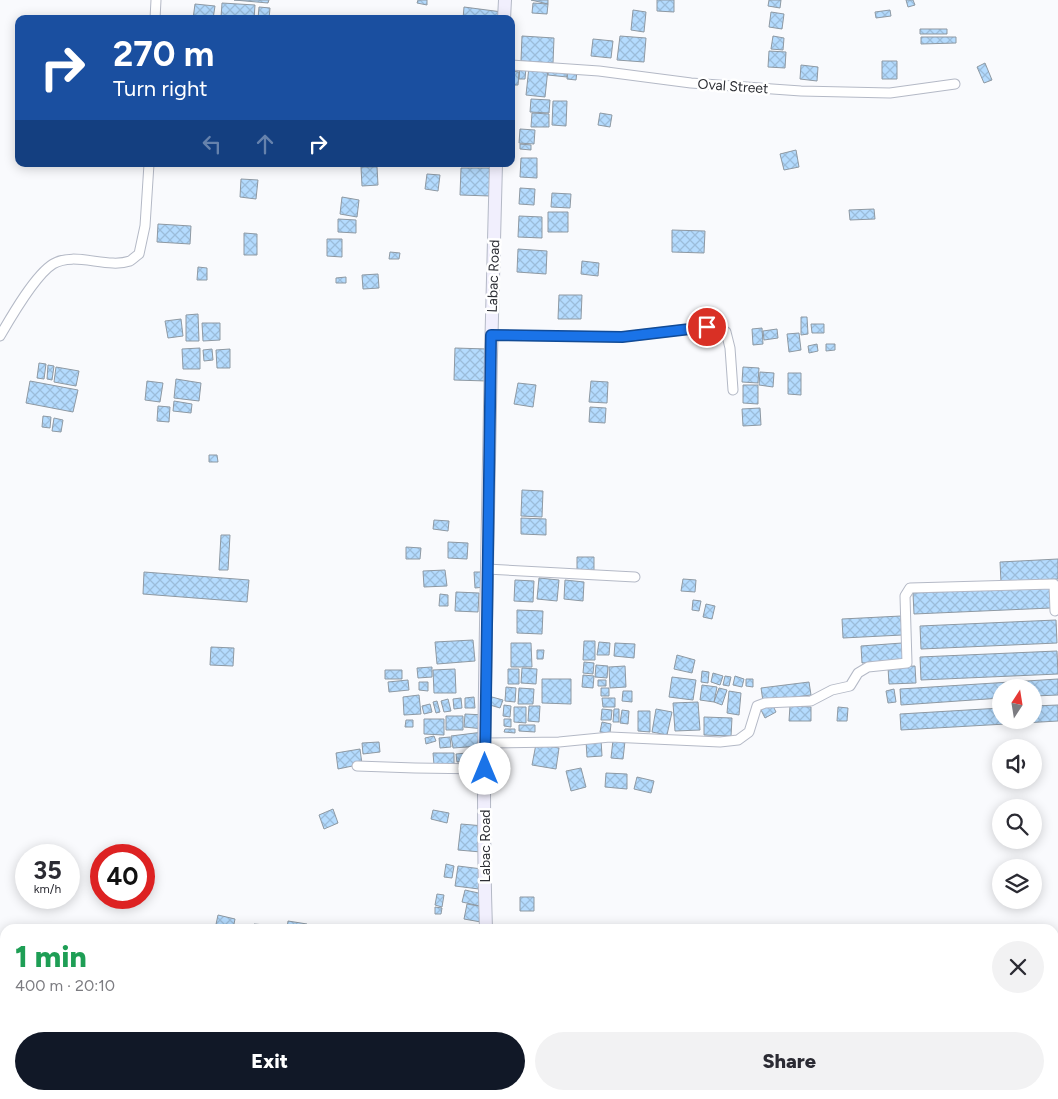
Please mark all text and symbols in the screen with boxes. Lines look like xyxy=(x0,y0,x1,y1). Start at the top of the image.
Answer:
text: 270 m xyxy=(113,33,214,75)
icon: right xyxy=(30,35,95,100)
text: Turn right xyxy=(113,75,208,102)
street label: Oval Street xyxy=(697,76,769,97)
icon: left xyxy=(198,130,226,158)
icon: ahead xyxy=(251,130,279,158)
icon: right xyxy=(304,130,332,158)
street label: Labac Road xyxy=(484,239,503,313)
pin xyxy=(686,306,728,348)
icon: arrive xyxy=(693,313,721,341)
north arrow xyxy=(992,679,1042,729)
map controls xyxy=(992,679,1042,909)
button: sound xyxy=(992,739,1042,789)
position arrow xyxy=(458,742,510,794)
button: search xyxy=(992,799,1042,849)
street label: Labac Road xyxy=(477,809,494,883)
speed limit sign: 40 xyxy=(90,844,155,909)
text: 35 xyxy=(33,855,62,885)
button: layers xyxy=(992,859,1042,909)
text: km/h xyxy=(34,882,61,896)
text: 1 min xyxy=(15,938,87,975)
button: close xyxy=(992,941,1044,993)
text: 400 m · 20:10 xyxy=(15,976,115,995)
button: Exit xyxy=(15,1032,525,1090)
button: Share xyxy=(535,1032,1044,1090)

